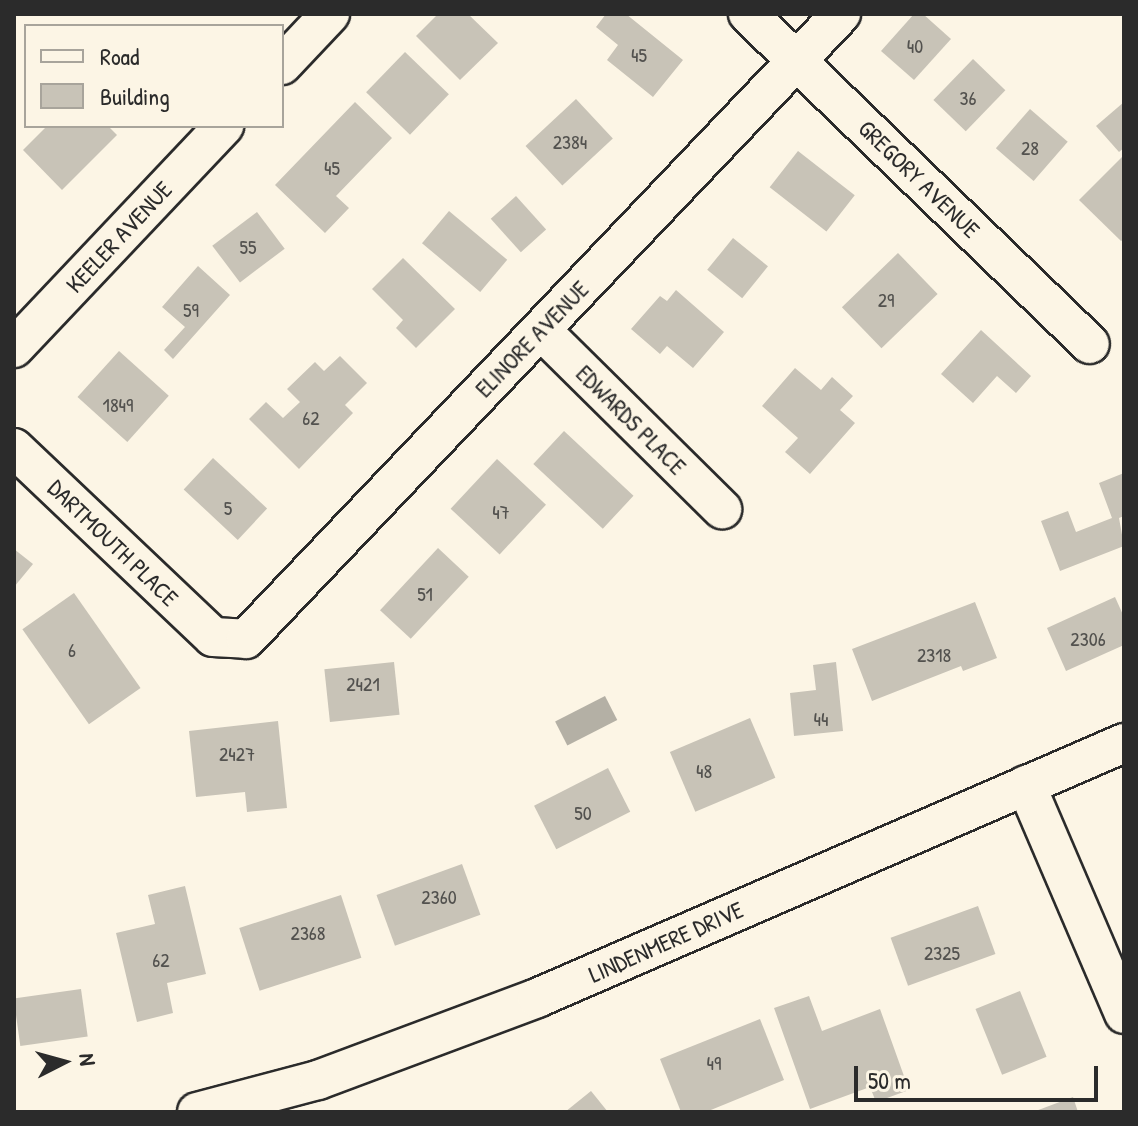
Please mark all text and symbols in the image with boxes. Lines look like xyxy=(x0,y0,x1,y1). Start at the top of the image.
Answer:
legend xyxy=(24,24,284,128)
house number: 40 xyxy=(907,33,923,57)
text: Road xyxy=(100,40,139,72)
house number: 45 xyxy=(631,42,647,66)
text: Building xyxy=(100,80,170,112)
house number: 36 xyxy=(960,85,976,109)
street label: GREGORY AVENUE xyxy=(852,114,986,244)
house number: 2384 xyxy=(553,129,587,153)
house number: 28 xyxy=(1021,135,1039,159)
house number: 45 xyxy=(324,155,340,179)
street label: KEELER AVENUE xyxy=(60,175,178,299)
house number: 55 xyxy=(240,234,256,258)
street label: ELINORE AVENUE xyxy=(469,275,595,403)
house number: 29 xyxy=(878,287,894,311)
house number: 59 xyxy=(183,297,199,321)
street label: EDWARDS PLACE xyxy=(570,359,692,481)
house number: 1849 xyxy=(103,392,133,416)
house number: 62 xyxy=(302,405,320,429)
street label: DARTMOUTH PLACE xyxy=(42,474,184,612)
house number: 5 xyxy=(224,495,232,519)
house number: 47 xyxy=(492,499,510,523)
house number: 51 xyxy=(417,581,433,605)
house number: 2306 xyxy=(1070,626,1106,650)
house number: 6 xyxy=(68,637,76,661)
house number: 2318 xyxy=(917,642,951,666)
house number: 2421 xyxy=(346,671,380,695)
house number: 44 xyxy=(814,706,828,730)
house number: 2427 xyxy=(219,741,255,765)
house number: 48 xyxy=(696,758,712,782)
house number: 50 xyxy=(574,800,592,824)
house number: 2360 xyxy=(421,884,457,908)
street label: LINDENMERE DRIVE xyxy=(584,895,748,989)
house number: 2368 xyxy=(291,920,325,944)
house number: 2325 xyxy=(924,940,960,964)
house number: 62 xyxy=(152,947,170,971)
north arrow xyxy=(24,1022,104,1102)
house number: 49 xyxy=(707,1050,721,1074)
scale bar xyxy=(858,1050,1102,1100)
text: N xyxy=(72,1052,103,1067)
text: 50 m xyxy=(868,1064,911,1096)

